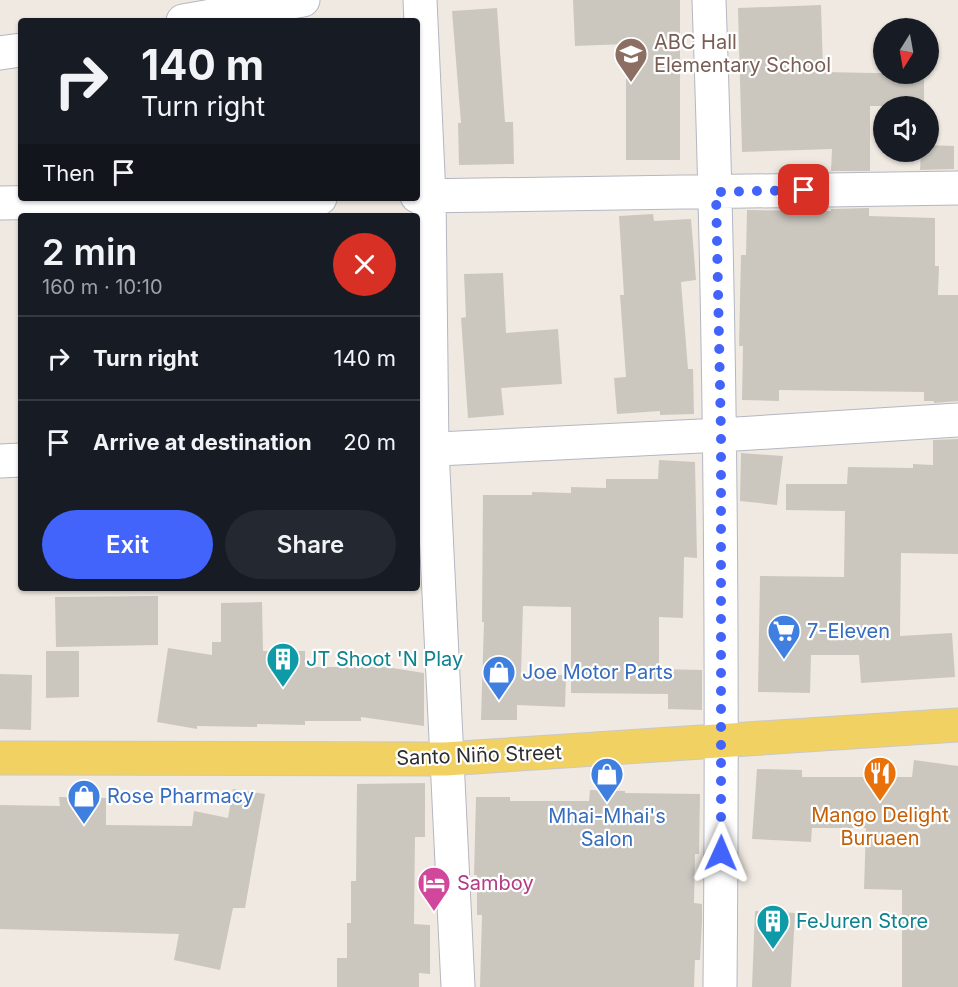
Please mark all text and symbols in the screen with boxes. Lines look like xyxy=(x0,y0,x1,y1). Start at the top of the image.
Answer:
north arrow xyxy=(873,18,939,84)
map controls xyxy=(873,18,939,162)
place label: ABC Hall Elementary School xyxy=(654,30,831,77)
school or university icon: ABC Hall Elementary School xyxy=(613,36,649,83)
text: 140 m xyxy=(141,39,264,90)
icon: right xyxy=(42,42,120,120)
text: Turn right xyxy=(141,90,265,123)
button: sound xyxy=(873,96,939,162)
icon: arrive xyxy=(107,156,140,189)
text: Then xyxy=(42,160,95,186)
pin xyxy=(778,164,829,215)
icon: arrive xyxy=(787,173,820,206)
text: 2 min xyxy=(42,230,137,274)
button: close xyxy=(333,233,396,296)
text: 160 m · 10:10 xyxy=(42,275,163,299)
icon: right xyxy=(42,342,75,375)
text: Turn right xyxy=(93,345,199,371)
text: 140 m xyxy=(334,345,396,371)
icon: arrive xyxy=(42,426,75,459)
text: Arrive at destination xyxy=(93,429,312,455)
text: 20 m xyxy=(343,429,396,455)
button: Exit xyxy=(42,510,213,579)
button: Share xyxy=(225,510,396,579)
supermarket icon: 7-Eleven xyxy=(766,613,802,660)
place label: 7-Eleven xyxy=(807,619,890,643)
building icon: JT Shoot 'N Play xyxy=(265,641,301,688)
place label: JT Shoot 'N Play xyxy=(306,647,463,671)
shop icon: Joe Motor Parts xyxy=(481,654,517,701)
place label: Joe Motor Parts xyxy=(522,660,673,684)
street label: Santo Niño Street xyxy=(396,740,563,770)
restaurant icon: Mango Delight Buruaen xyxy=(862,755,898,802)
shop icon: Mhai-Mhai's Salon xyxy=(589,756,625,803)
shop icon: Rose Pharmacy xyxy=(66,778,102,825)
place label: Rose Pharmacy xyxy=(107,784,254,808)
place label: Mango Delight Buruaen xyxy=(811,803,949,850)
place label: Mhai-Mhai's Salon xyxy=(548,804,666,851)
position arrow xyxy=(689,821,753,885)
hotel icon: Samboy xyxy=(416,865,452,912)
place label: Samboy xyxy=(457,871,534,895)
building icon: FeJuren Store xyxy=(755,903,791,950)
place label: FeJuren Store xyxy=(796,909,928,933)

